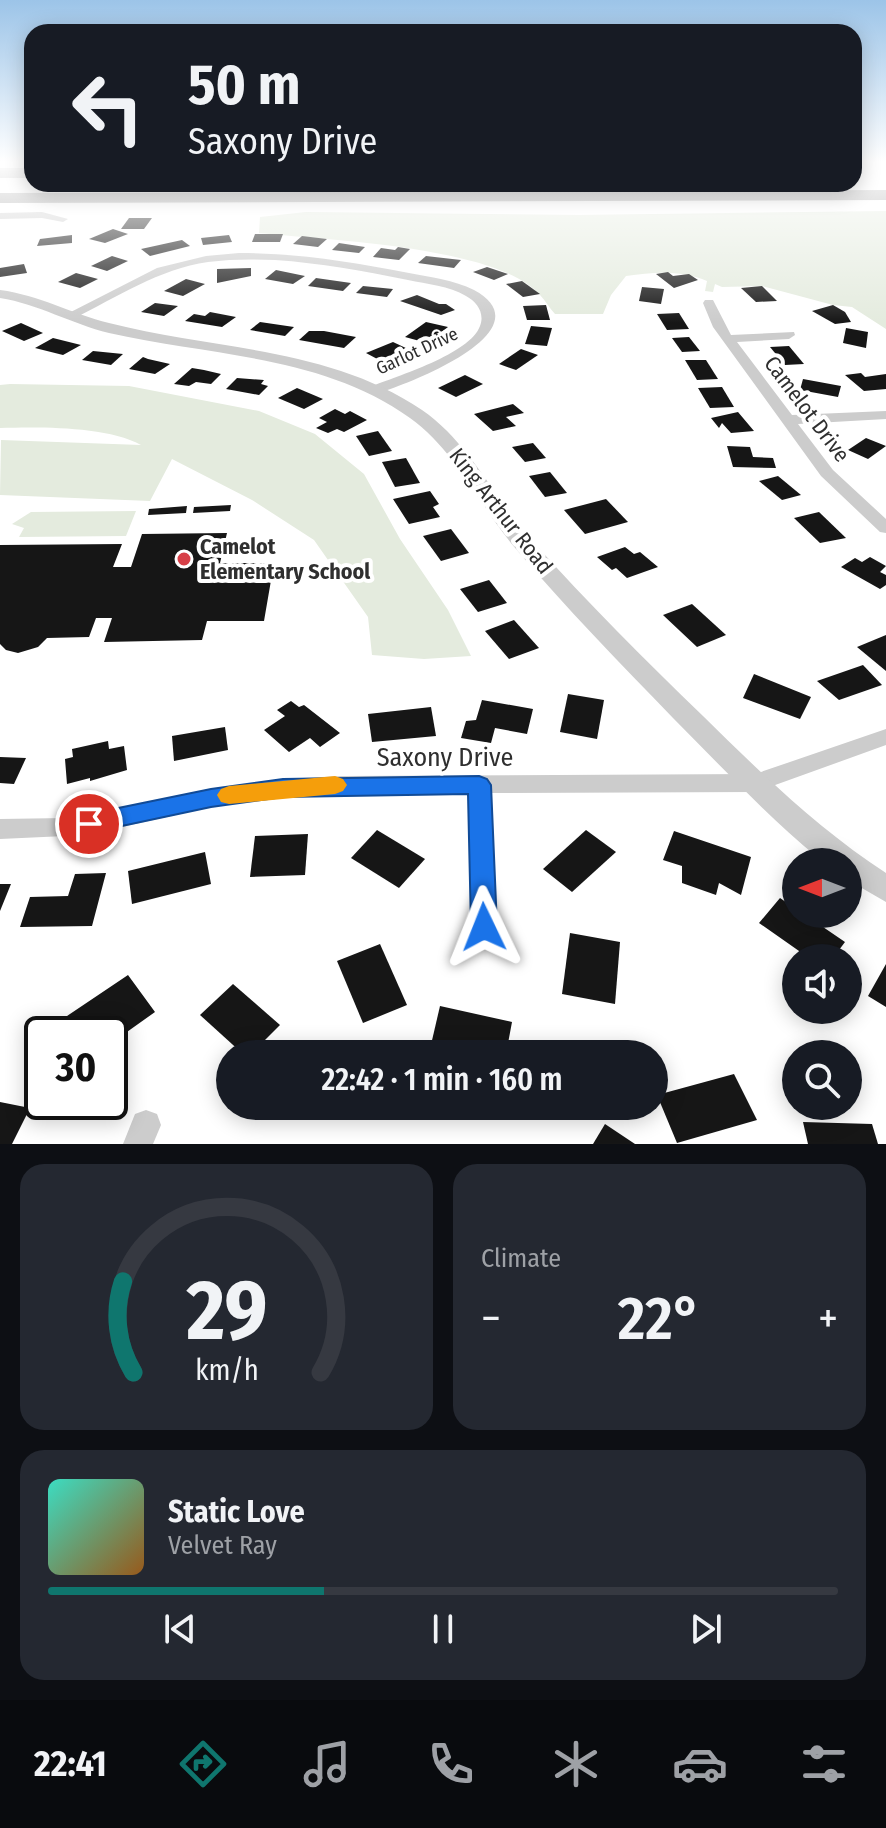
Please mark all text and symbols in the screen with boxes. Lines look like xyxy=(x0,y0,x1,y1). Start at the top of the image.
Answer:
text: 50 m xyxy=(188,52,300,119)
icon: left xyxy=(56,56,160,160)
text: Saxony Drive xyxy=(188,120,377,164)
street label: Garlot Drive xyxy=(373,322,462,380)
street label: Camelot Drive xyxy=(758,351,856,467)
street label: King Arthur Road xyxy=(443,443,559,579)
place label: Camelot Elementary School xyxy=(200,533,371,585)
marker: Camelot Elementary School xyxy=(175,550,193,568)
street label: Saxony Drive xyxy=(377,742,513,773)
pin xyxy=(55,790,123,858)
icon: arrive xyxy=(67,802,111,846)
north arrow xyxy=(782,848,862,928)
map controls xyxy=(782,848,862,1120)
position arrow xyxy=(442,885,526,969)
button: sound xyxy=(782,944,862,1024)
speed limit sign: 30 xyxy=(24,1016,128,1120)
button: search xyxy=(782,1040,862,1120)
text: 22:42 · 1 min · 160 m xyxy=(321,1062,563,1098)
text: Climate xyxy=(481,1243,561,1274)
text: 29 xyxy=(185,1261,267,1361)
text: 22° xyxy=(618,1283,701,1355)
text: − xyxy=(481,1292,501,1345)
text: + xyxy=(818,1292,838,1345)
text: km/h xyxy=(195,1353,258,1388)
text: Static Love xyxy=(168,1494,305,1530)
text: Velvet Ray xyxy=(168,1530,277,1561)
icon: previous xyxy=(158,1607,202,1651)
icon: pause xyxy=(421,1607,465,1651)
icon: next xyxy=(684,1607,728,1651)
icon: directions xyxy=(175,1736,231,1792)
icon: music xyxy=(299,1736,355,1792)
icon: phone xyxy=(423,1736,479,1792)
icon: climate xyxy=(548,1736,604,1792)
icon: car xyxy=(672,1736,728,1792)
icon: filters xyxy=(796,1736,852,1792)
text: 22:41 xyxy=(34,1742,107,1786)

